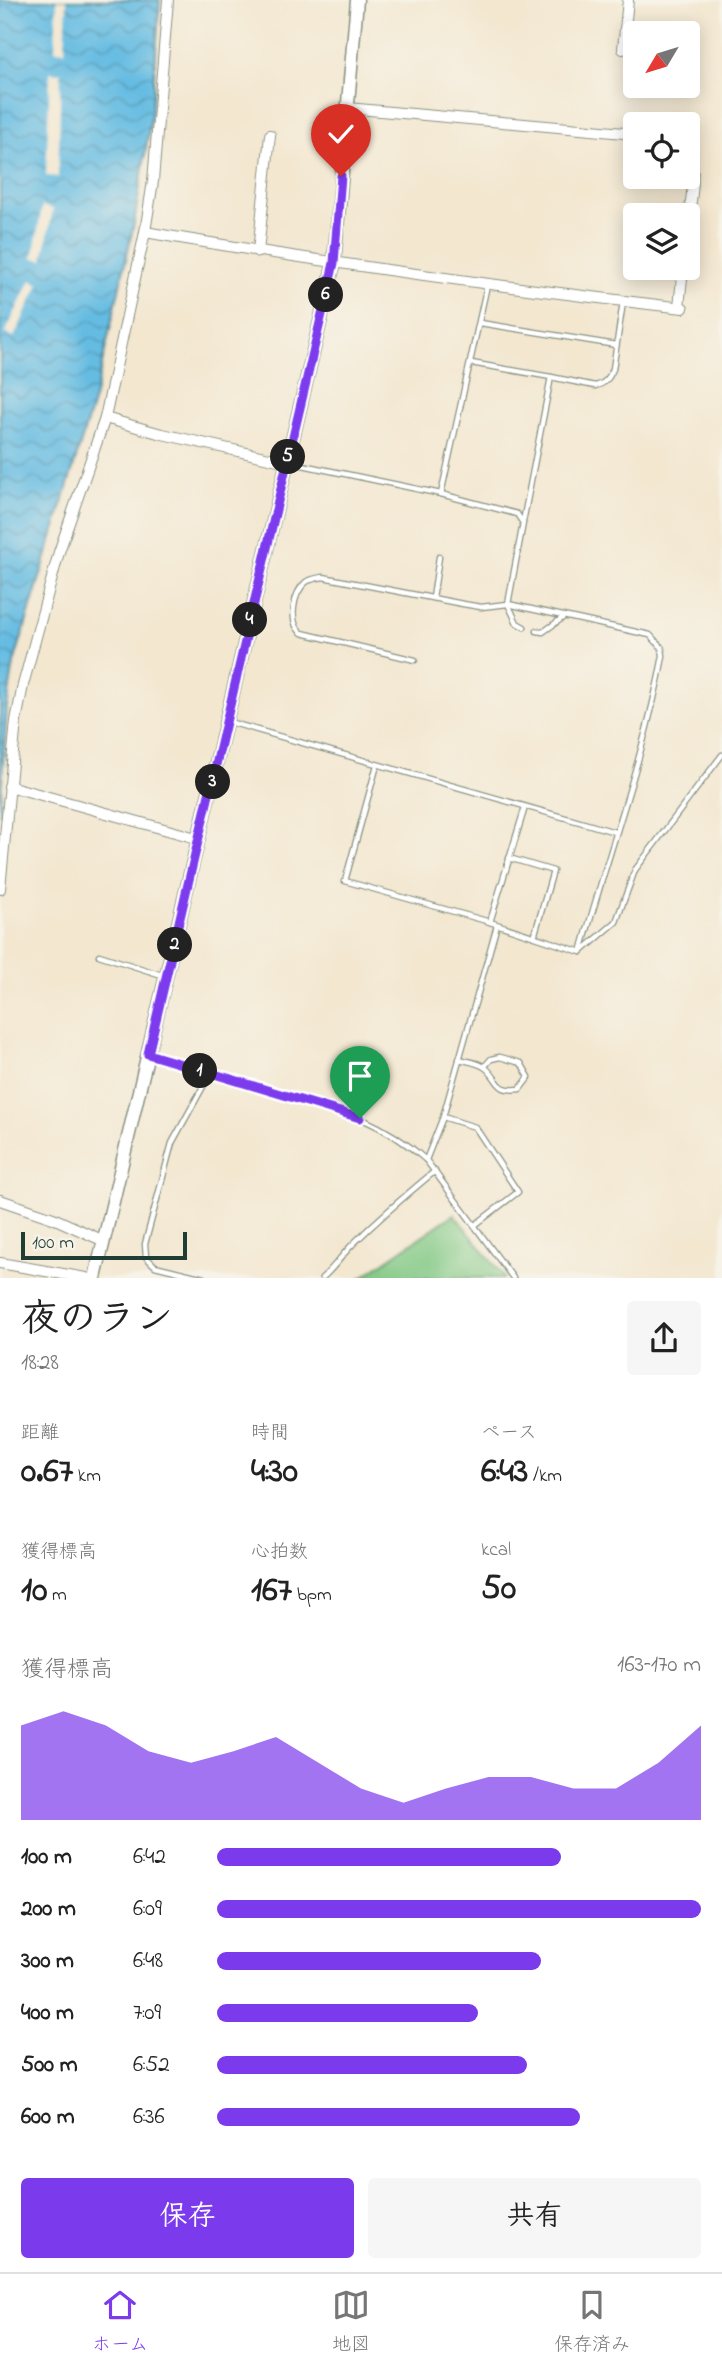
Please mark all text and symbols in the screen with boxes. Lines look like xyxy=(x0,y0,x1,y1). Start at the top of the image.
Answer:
north arrow xyxy=(623,21,700,98)
map controls xyxy=(623,21,700,280)
pin xyxy=(311,104,371,176)
button: locate xyxy=(623,112,700,189)
icon: check xyxy=(322,115,360,153)
button: layers xyxy=(623,203,700,280)
pin: 6 xyxy=(308,278,344,312)
text: 6 xyxy=(321,281,330,308)
pin: 5 xyxy=(270,440,306,475)
text: 5 xyxy=(282,443,293,470)
pin: 4 xyxy=(232,602,268,638)
text: 4 xyxy=(246,606,253,633)
pin: 3 xyxy=(196,764,230,800)
text: 3 xyxy=(209,768,216,795)
pin: 2 xyxy=(158,928,192,962)
text: 2 xyxy=(170,931,179,958)
pin xyxy=(330,1046,390,1118)
pin: 1 xyxy=(182,1054,218,1088)
text: 1 xyxy=(196,1057,203,1084)
icon: arrive xyxy=(341,1057,379,1095)
scale bar xyxy=(21,1229,187,1261)
text: 100 m xyxy=(32,1230,74,1257)
text: 夜のラン xyxy=(21,1293,173,1349)
button: share xyxy=(627,1301,701,1375)
text: 18:28 xyxy=(21,1347,59,1380)
text: 距離 xyxy=(21,1420,59,1447)
text: 時間 xyxy=(251,1420,289,1447)
text: ペース xyxy=(481,1420,537,1447)
text: 0.67 xyxy=(21,1447,73,1498)
text: 4:30 xyxy=(251,1447,298,1498)
text: 6:43 xyxy=(481,1447,528,1498)
text: km xyxy=(73,1463,101,1490)
text: /km xyxy=(528,1463,562,1490)
text: kcal xyxy=(481,1537,511,1564)
text: 獲得標高 xyxy=(21,1539,97,1566)
text: 心拍数 xyxy=(251,1539,308,1566)
text: 50 xyxy=(481,1564,516,1615)
text: 10 xyxy=(21,1566,47,1617)
text: 167 xyxy=(251,1566,292,1617)
text: m xyxy=(47,1582,67,1609)
text: bpm xyxy=(292,1582,332,1609)
text: 163–170 m xyxy=(617,1649,701,1682)
text: 獲得標高 xyxy=(21,1654,113,1687)
text: 100 m xyxy=(21,1841,72,1874)
text: 6:42 xyxy=(133,1841,166,1874)
text: 200 m xyxy=(21,1893,76,1926)
text: 6:09 xyxy=(133,1893,162,1926)
text: 300 m xyxy=(21,1945,74,1978)
text: 6:48 xyxy=(133,1945,163,1978)
text: 400 m xyxy=(21,1997,74,2030)
text: 7:09 xyxy=(133,1997,161,2030)
text: 500 m xyxy=(21,2049,78,2082)
text: 6:52 xyxy=(133,2049,170,2082)
text: 600 m xyxy=(21,2101,75,2134)
text: 6:36 xyxy=(133,2101,165,2134)
button: 保存 xyxy=(21,2178,354,2258)
button: 共有 xyxy=(368,2178,701,2258)
tab: ホーム xyxy=(92,2286,148,2359)
tab: 地図 xyxy=(332,2286,370,2359)
tab: 保存済み xyxy=(554,2286,630,2359)

